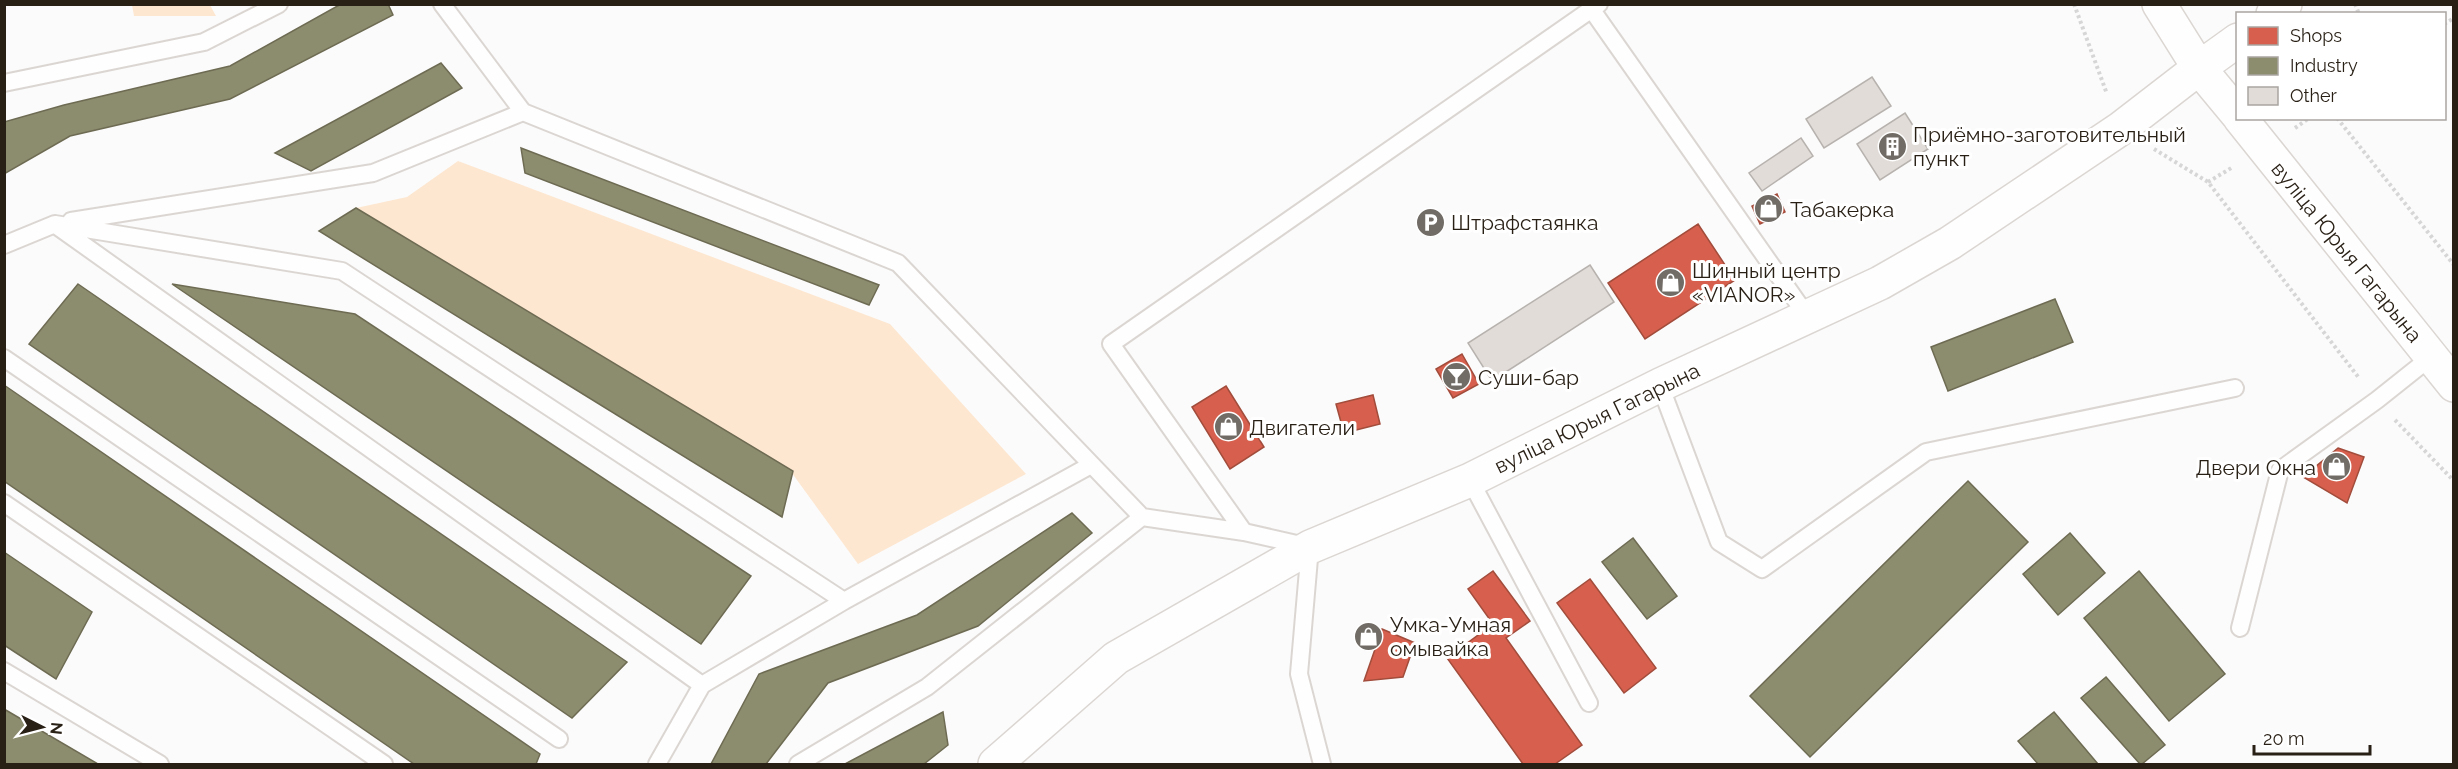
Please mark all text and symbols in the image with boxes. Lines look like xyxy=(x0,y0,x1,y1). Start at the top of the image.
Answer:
legend xyxy=(2236,12,2446,120)
text: Shops xyxy=(2290,25,2342,46)
text: Industry xyxy=(2290,55,2358,76)
text: Other xyxy=(2290,85,2338,106)
place label: Приёмно-заготовительный пункт xyxy=(1913,122,2186,171)
building icon: Приёмно-заготовительный пункт xyxy=(1876,130,1908,162)
street label: вуліца Юрыя Гагарына xyxy=(2266,157,2428,347)
shop icon: Табакерка xyxy=(1753,193,1785,225)
place label: Табакерка xyxy=(1790,197,1894,222)
parking icon: Штрафстаянка xyxy=(1414,206,1446,238)
place label: Штрафстаянка xyxy=(1451,210,1598,235)
place label: Шинный центр «VIANOR» xyxy=(1692,258,1841,307)
shop icon: Шинный центр «VIANOR» xyxy=(1655,266,1687,298)
street label: вуліца Юрыя Гагарына xyxy=(1490,357,1704,479)
bar icon: Суши-бар xyxy=(1441,361,1473,393)
place label: Суши-бар xyxy=(1478,365,1579,390)
shop icon: Двигатели xyxy=(1212,411,1244,443)
place label: Двигатели xyxy=(1249,415,1355,440)
shop icon: Двери Окна xyxy=(2321,451,2353,483)
place label: Двери Окна xyxy=(2196,455,2316,480)
place label: Умка-Умная омывайка xyxy=(1390,612,1511,661)
shop icon: Умка-Умная омывайка xyxy=(1353,620,1385,652)
north arrow xyxy=(12,697,72,757)
scale bar xyxy=(2254,718,2370,756)
text: N xyxy=(46,721,67,736)
text: 20 m xyxy=(2263,728,2305,749)

